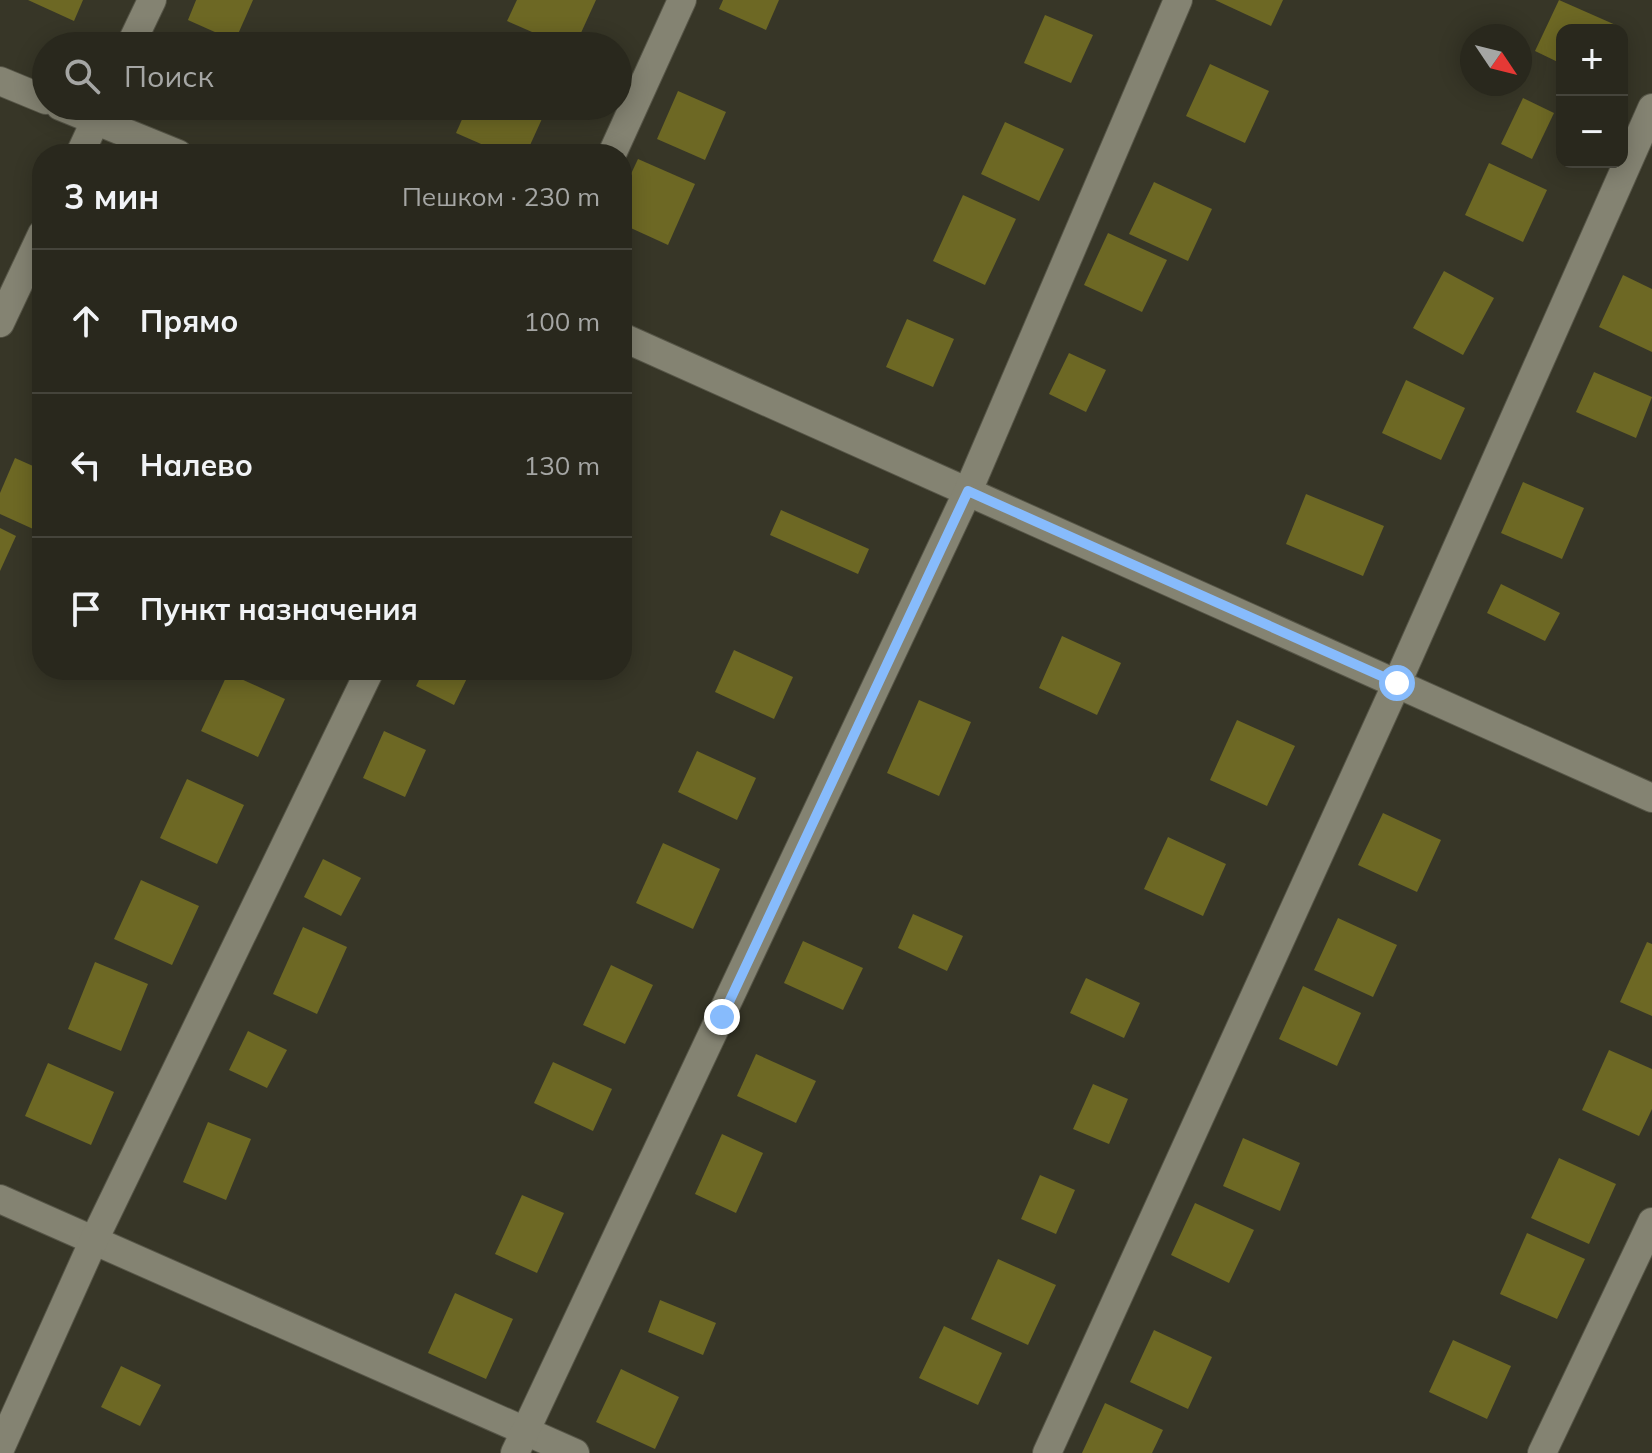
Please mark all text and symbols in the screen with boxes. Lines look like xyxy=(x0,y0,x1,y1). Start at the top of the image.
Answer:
north arrow xyxy=(1460,24,1532,96)
map controls xyxy=(1556,24,1628,168)
button: + xyxy=(1556,24,1628,96)
search box xyxy=(32,32,632,120)
icon: search xyxy=(60,54,104,98)
text: Поиск xyxy=(124,57,214,95)
button: − xyxy=(1556,96,1628,168)
text: 3 мин xyxy=(64,175,159,218)
text: Пешком · 230 m xyxy=(402,180,600,213)
icon: ahead xyxy=(64,299,108,343)
text: Прямо xyxy=(140,302,238,340)
text: 100 m xyxy=(524,305,600,338)
icon: left xyxy=(64,443,108,487)
text: Налево xyxy=(140,446,253,484)
text: 130 m xyxy=(524,449,600,482)
icon: arrive xyxy=(64,587,108,631)
text: Пункт назначения xyxy=(140,590,418,628)
route start xyxy=(1379,665,1415,701)
route end xyxy=(704,999,740,1035)

